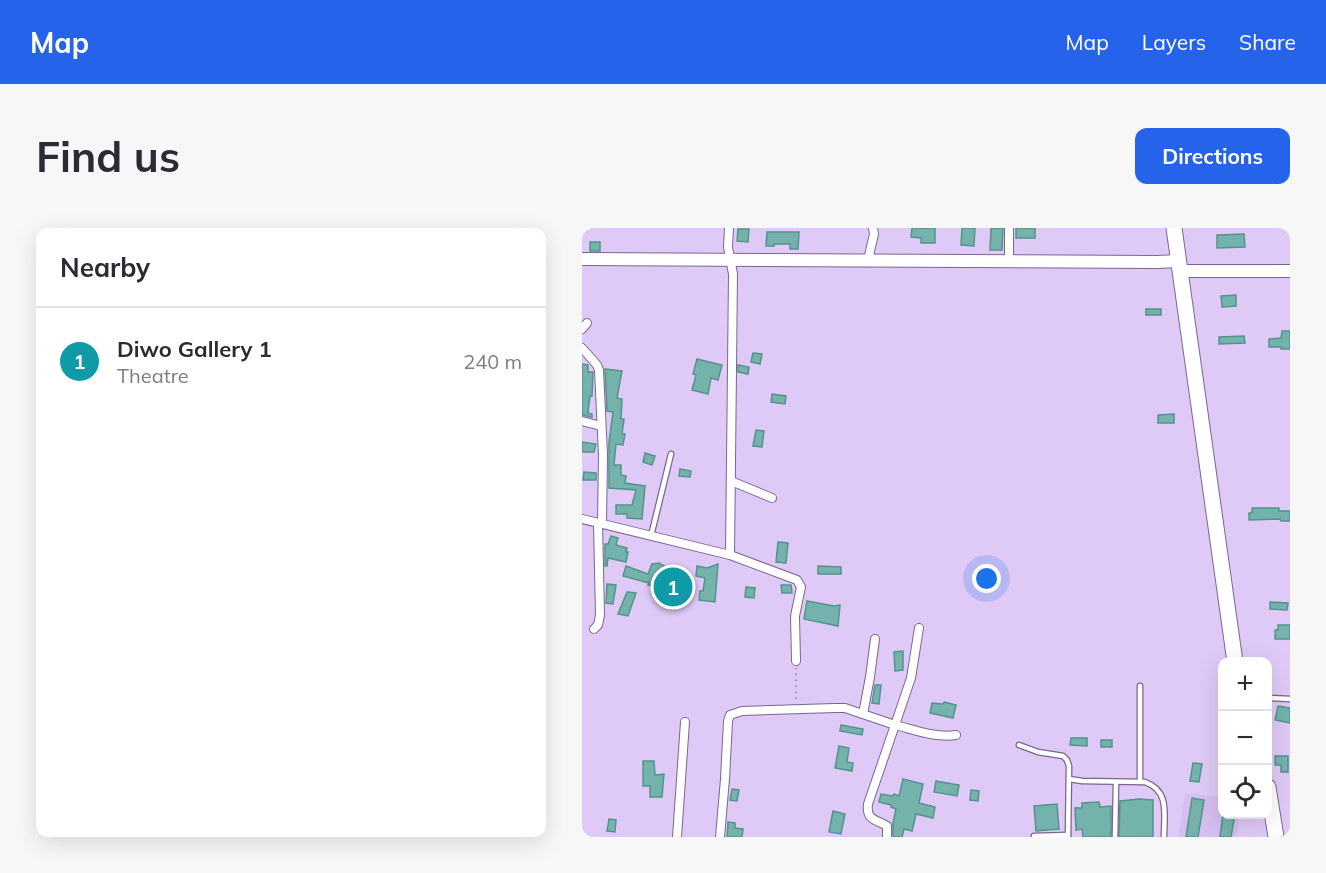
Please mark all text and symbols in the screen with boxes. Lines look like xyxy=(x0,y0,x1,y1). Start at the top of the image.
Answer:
text: Map xyxy=(30,25,89,60)
text: Map xyxy=(1066,29,1109,55)
text: Layers xyxy=(1142,29,1206,55)
text: Share xyxy=(1239,29,1296,55)
button: Directions xyxy=(1135,128,1290,184)
text: Find us xyxy=(36,130,180,183)
text: Nearby xyxy=(60,251,150,284)
text: Diwo Gallery 1 xyxy=(117,335,272,363)
text: 1 xyxy=(74,349,86,374)
text: 240 m xyxy=(463,349,522,374)
text: Theatre xyxy=(117,363,189,388)
pin: 1 xyxy=(654,564,692,610)
your location xyxy=(972,564,1001,593)
map controls xyxy=(1218,657,1272,819)
button: + xyxy=(1218,657,1272,711)
button: − xyxy=(1218,711,1272,765)
button: locate xyxy=(1218,765,1272,819)

